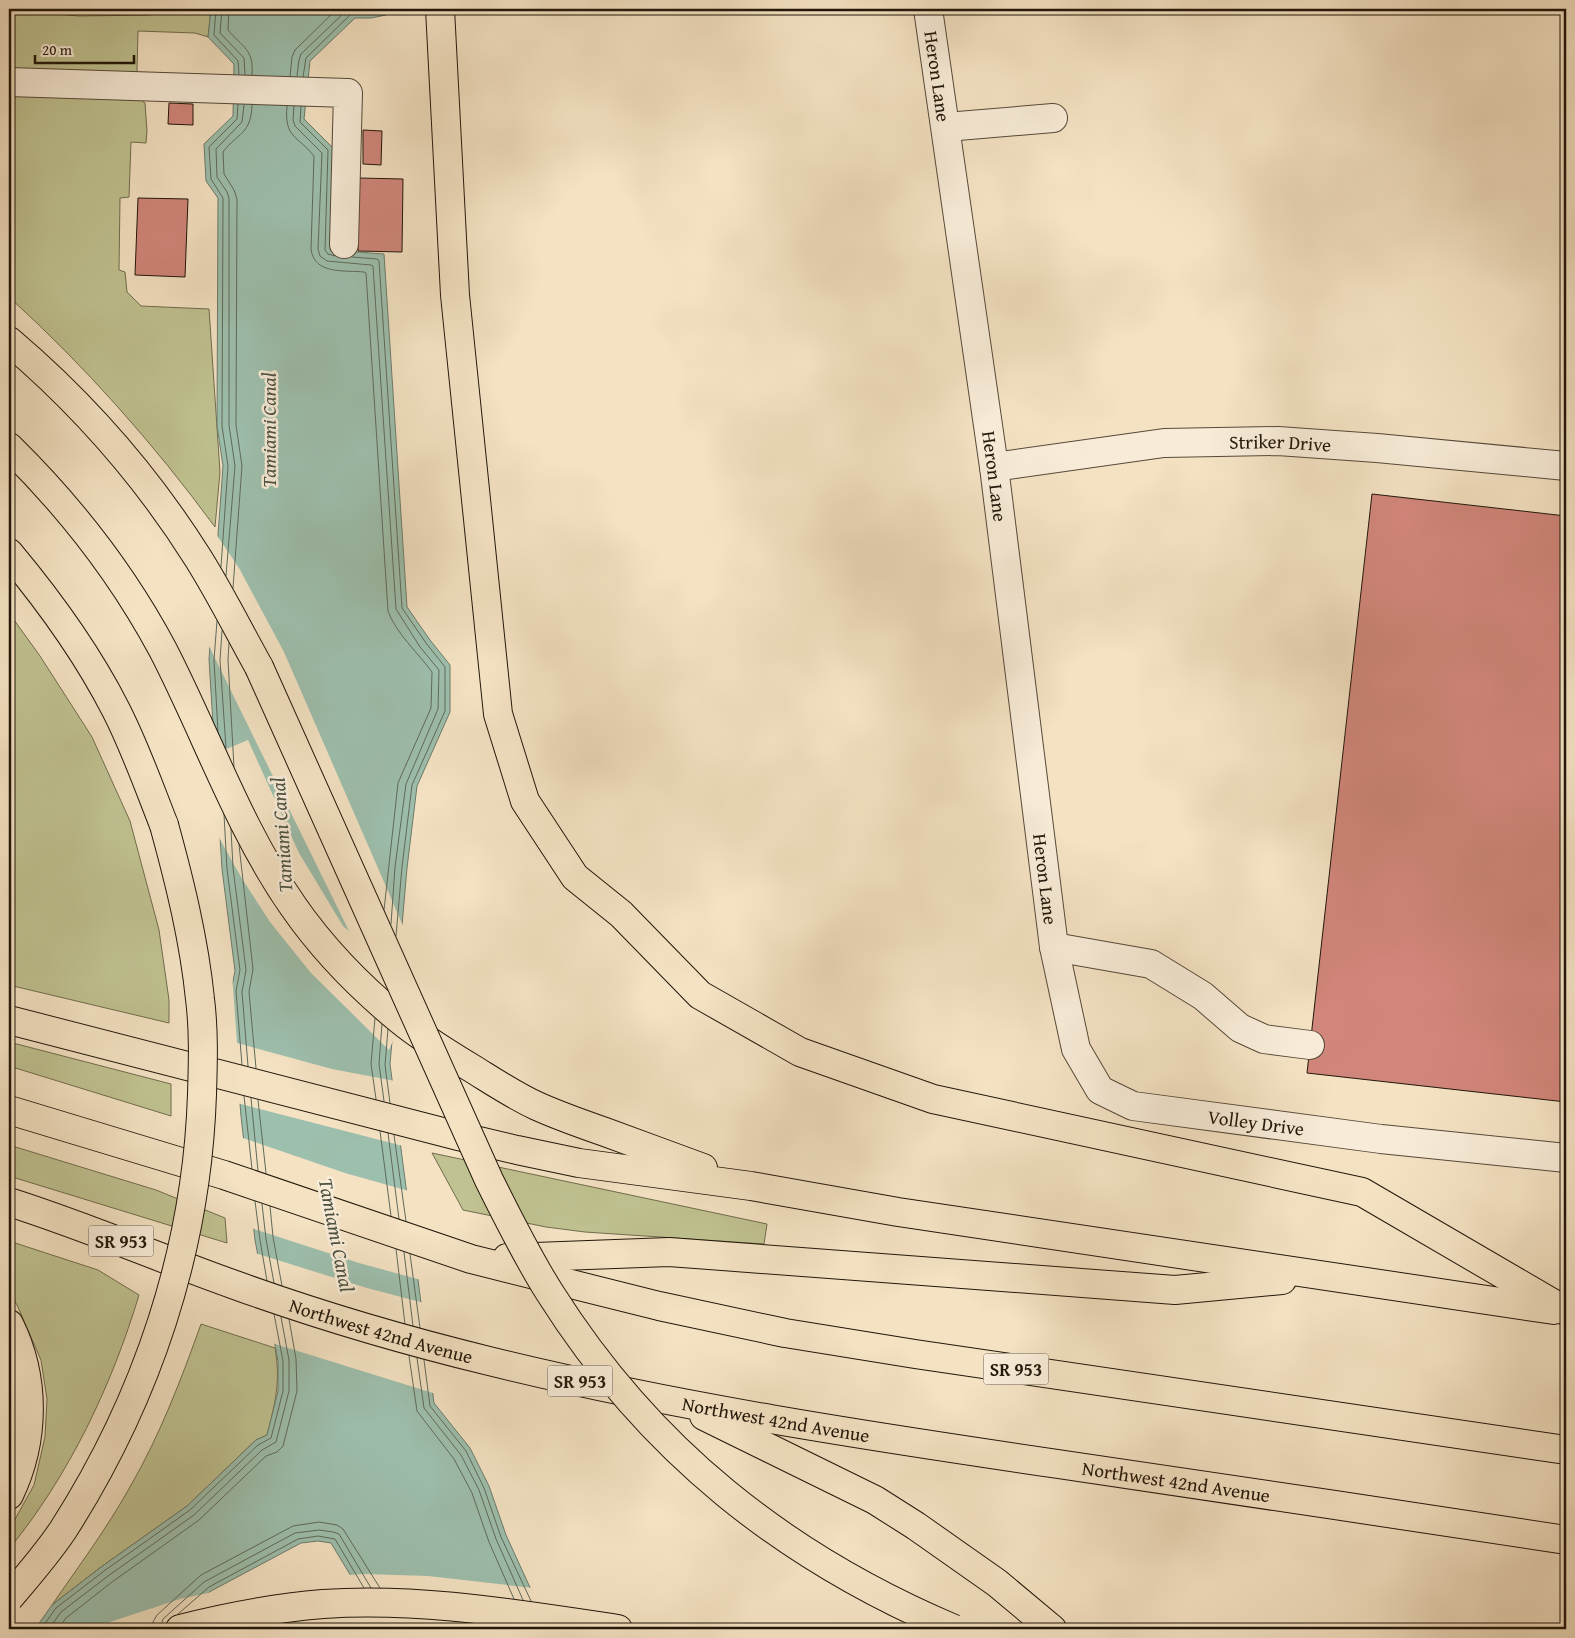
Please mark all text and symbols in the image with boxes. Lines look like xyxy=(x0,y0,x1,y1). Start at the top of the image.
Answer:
street label: Heron Lane xyxy=(917,29,958,124)
scale bar xyxy=(35,32,134,64)
text: 20 m xyxy=(42,39,73,60)
water label: Tamiami Canal xyxy=(254,372,283,488)
street label: Striker Drive xyxy=(1229,427,1332,459)
street label: Heron Lane xyxy=(975,429,1015,523)
water label: Tamiami Canal xyxy=(263,776,299,893)
street label: Heron Lane xyxy=(1026,832,1065,926)
street label: Volley Drive xyxy=(1206,1102,1306,1143)
water label: Tamiami Canal xyxy=(312,1176,362,1294)
road number: SR 953 xyxy=(88,1226,154,1256)
street label: Northwest 42nd Avenue xyxy=(286,1291,476,1370)
road number: SR 953 xyxy=(984,1354,1048,1385)
road number: SR 953 xyxy=(548,1365,612,1396)
street label: Northwest 42nd Avenue xyxy=(680,1389,872,1449)
street label: Northwest 42nd Avenue xyxy=(1080,1454,1272,1509)

